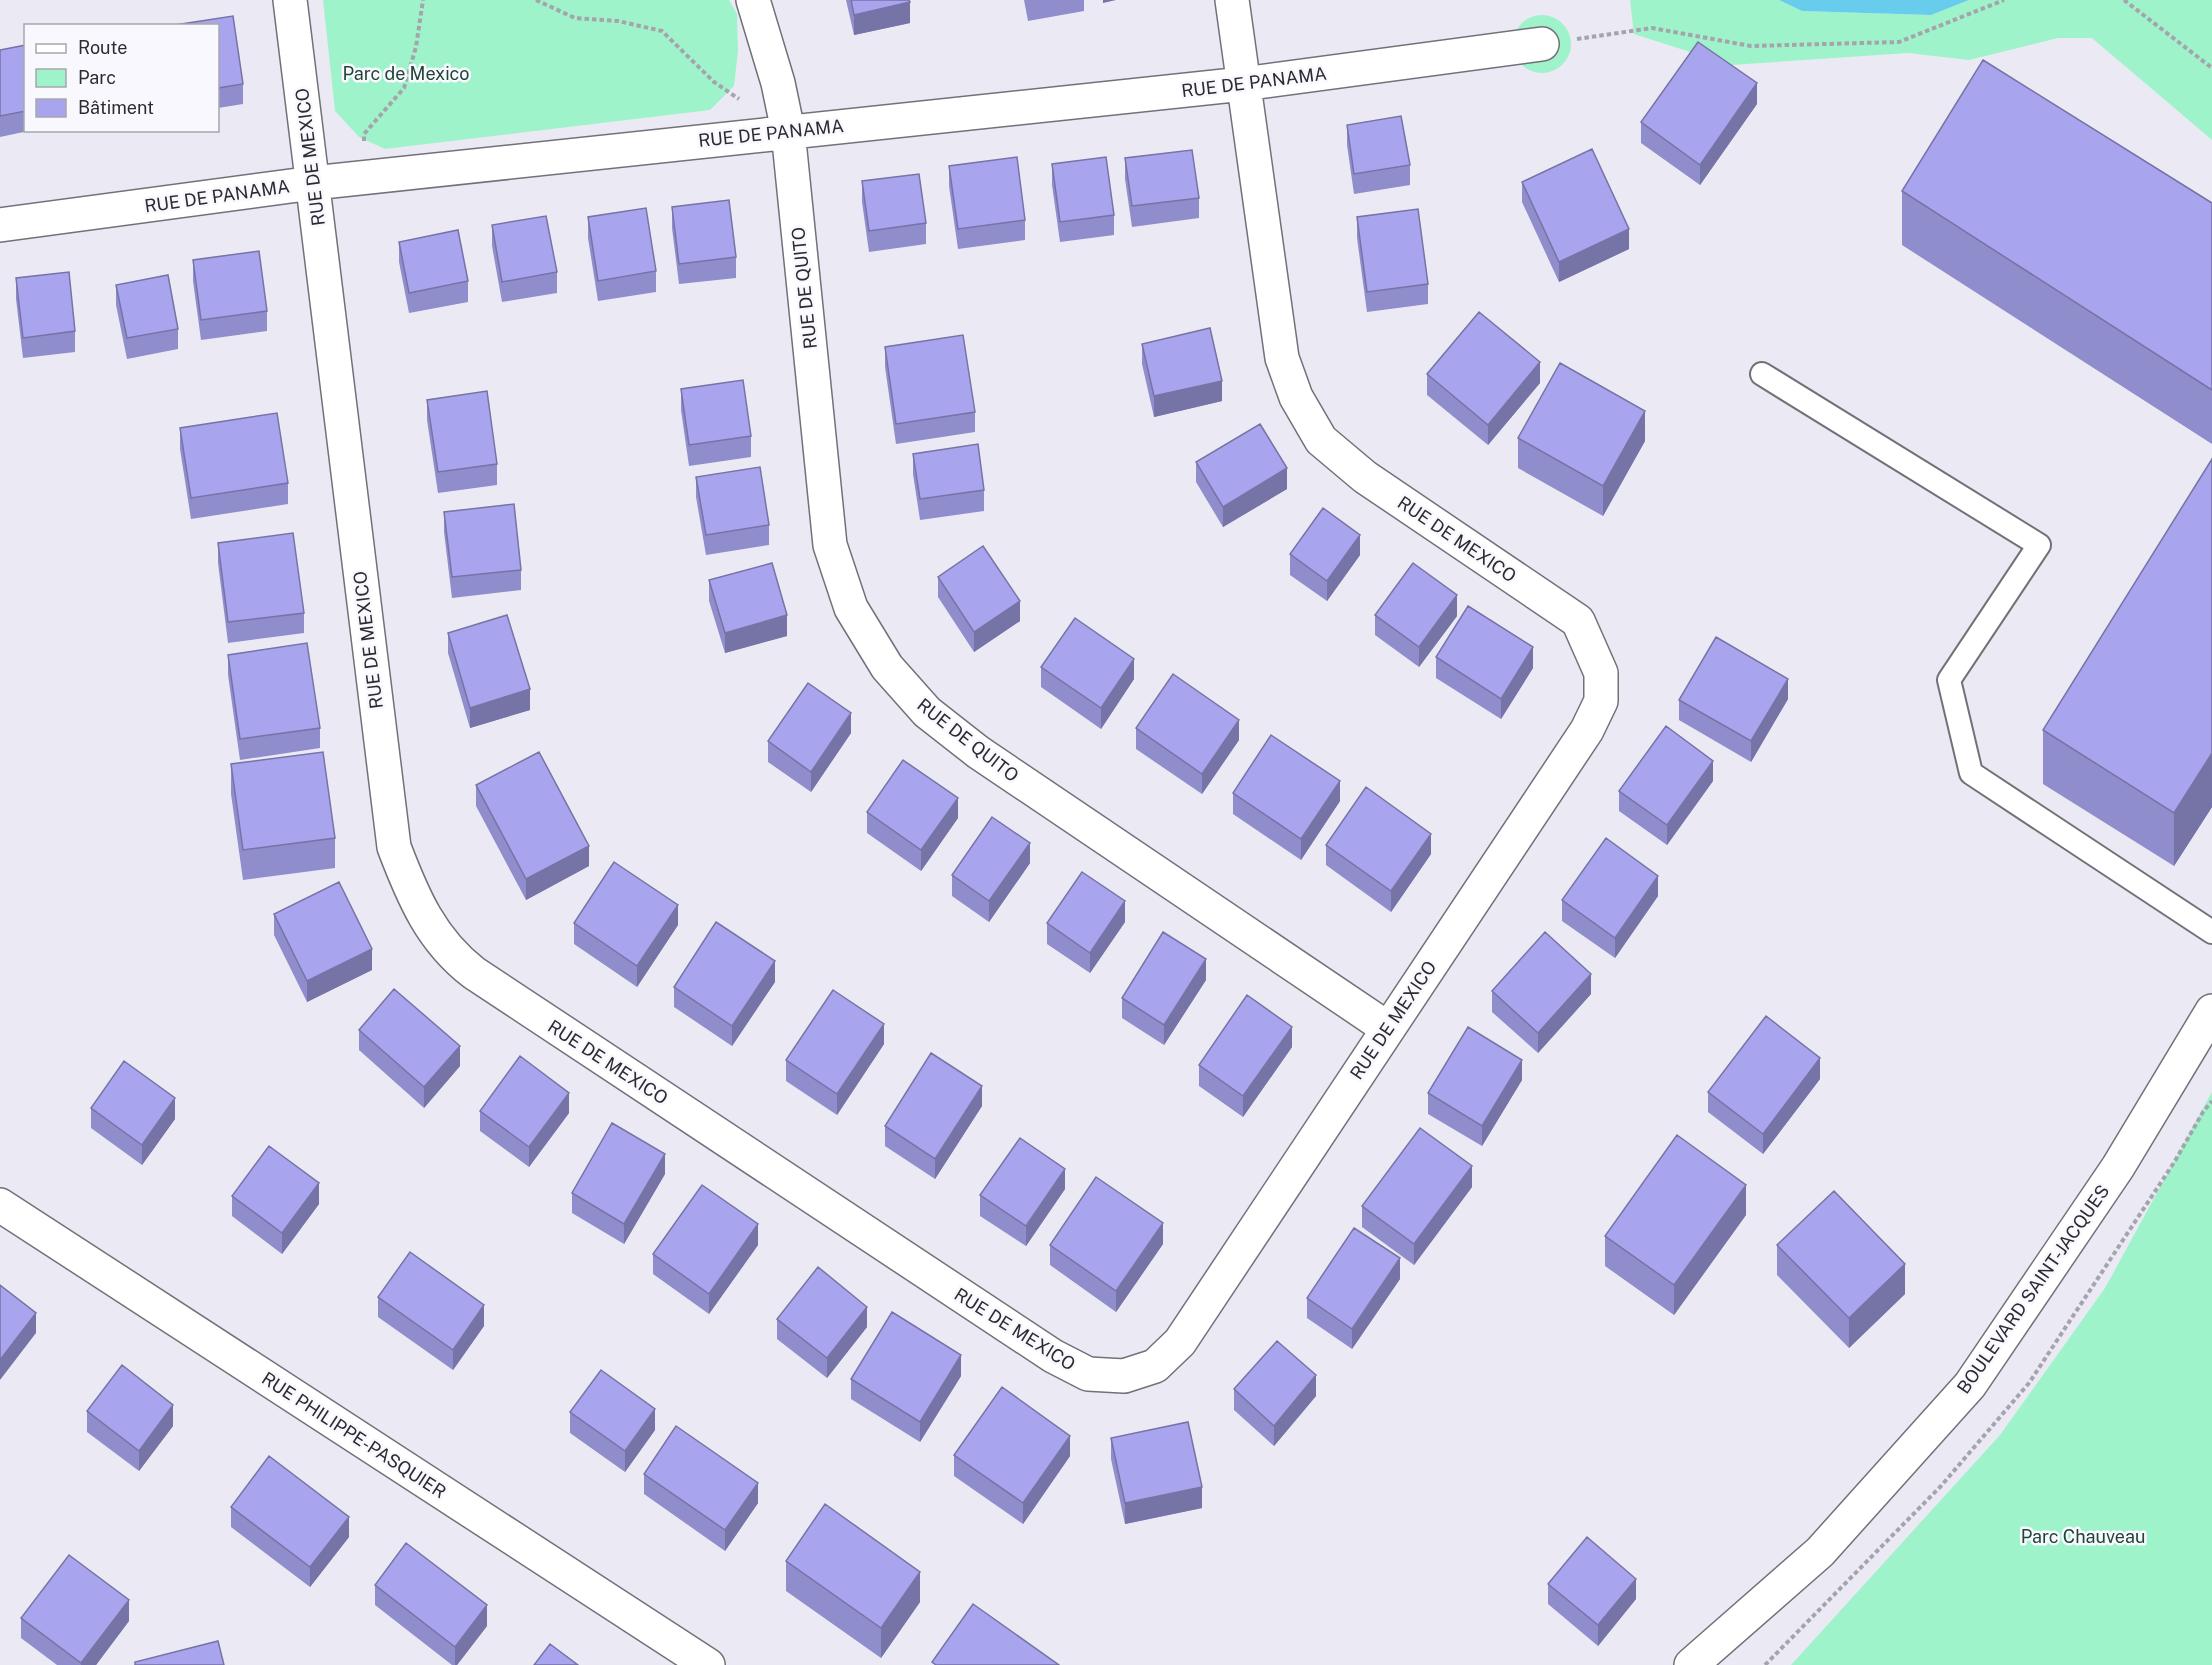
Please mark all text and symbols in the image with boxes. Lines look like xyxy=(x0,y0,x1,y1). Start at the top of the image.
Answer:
legend xyxy=(24,24,219,132)
text: Route xyxy=(78,37,127,58)
park label: Parc de Mexico xyxy=(342,63,470,84)
street label: RUE DE PANAMA xyxy=(1180,63,1328,101)
text: Parc xyxy=(78,67,116,88)
street label: RUE DE MEXICO xyxy=(291,87,329,227)
text: Bâtiment xyxy=(78,97,154,118)
street label: RUE DE PANAMA xyxy=(697,115,845,151)
street label: RUE DE PANAMA xyxy=(143,175,291,217)
street label: RUE DE QUITO xyxy=(787,226,821,350)
street label: RUE DE MEXICO xyxy=(1394,492,1520,586)
street label: RUE DE MEXICO xyxy=(349,570,387,710)
street label: RUE DE QUITO xyxy=(913,694,1023,786)
street label: RUE DE MEXICO xyxy=(1346,957,1440,1083)
street label: RUE DE MEXICO xyxy=(544,1015,672,1109)
street label: BOULEVARD SAINT-JACQUES xyxy=(1953,1181,2113,1397)
street label: RUE DE MEXICO xyxy=(951,1283,1079,1375)
street label: RUE PHILIPPE-PASQUIER xyxy=(258,1368,450,1502)
park label: Parc Chauveau xyxy=(2021,1526,2145,1547)

